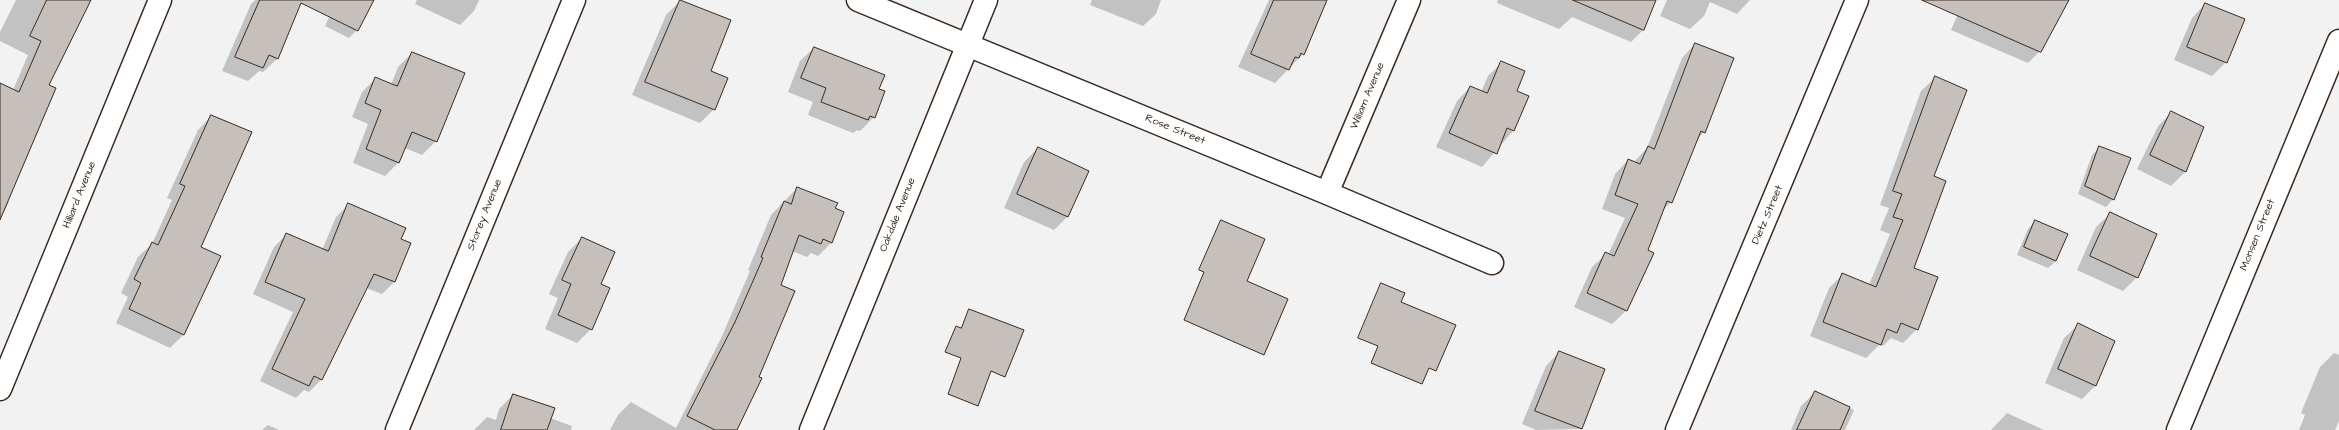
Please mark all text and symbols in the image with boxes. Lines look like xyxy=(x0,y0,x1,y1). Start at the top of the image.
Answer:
street label: William Avenue xyxy=(1348,61,1388,131)
street label: Rose Street xyxy=(1143,112,1207,148)
street label: Hilliard Avenue xyxy=(61,160,99,230)
street label: Oakdale Avenue xyxy=(877,176,919,254)
street label: Storey Avenue xyxy=(465,177,505,253)
street label: Dietz Street xyxy=(1750,183,1786,247)
street label: Monsen Street xyxy=(2238,197,2278,273)

